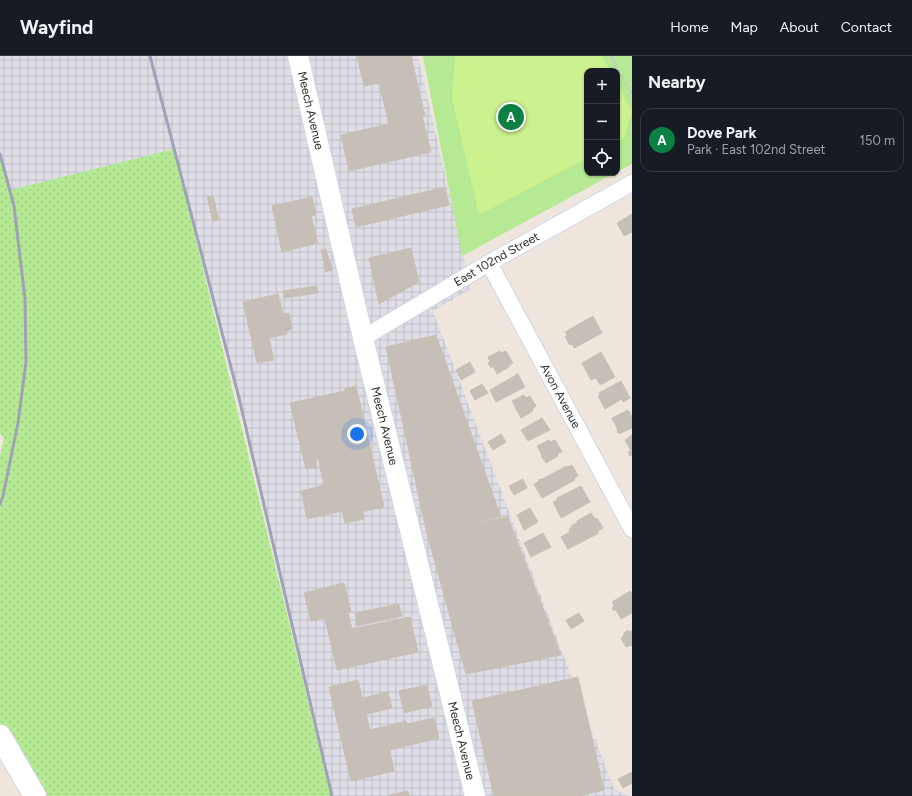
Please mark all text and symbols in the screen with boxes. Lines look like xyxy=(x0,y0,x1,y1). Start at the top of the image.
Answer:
text: Wayfind xyxy=(20,16,93,39)
text: Home xyxy=(670,19,709,36)
text: Map xyxy=(731,19,758,36)
text: About xyxy=(780,19,819,36)
text: Contact xyxy=(841,19,892,36)
map controls xyxy=(584,68,620,176)
button: + xyxy=(584,68,620,104)
street label: Meech Avenue xyxy=(295,70,326,152)
text: Nearby xyxy=(648,72,706,92)
pin: A xyxy=(498,102,524,132)
button: − xyxy=(584,104,620,140)
text: Dove Park xyxy=(687,124,757,142)
text: A xyxy=(657,133,667,148)
text: 150 m xyxy=(860,133,895,148)
button: locate xyxy=(584,140,620,176)
text: Park · East 102nd Street xyxy=(687,142,825,157)
street label: East 102nd Street xyxy=(451,229,542,289)
street label: Avon Avenue xyxy=(537,361,584,431)
street label: Meech Avenue xyxy=(368,385,401,467)
your location xyxy=(347,424,367,444)
street label: Meech Avenue xyxy=(445,700,478,782)

